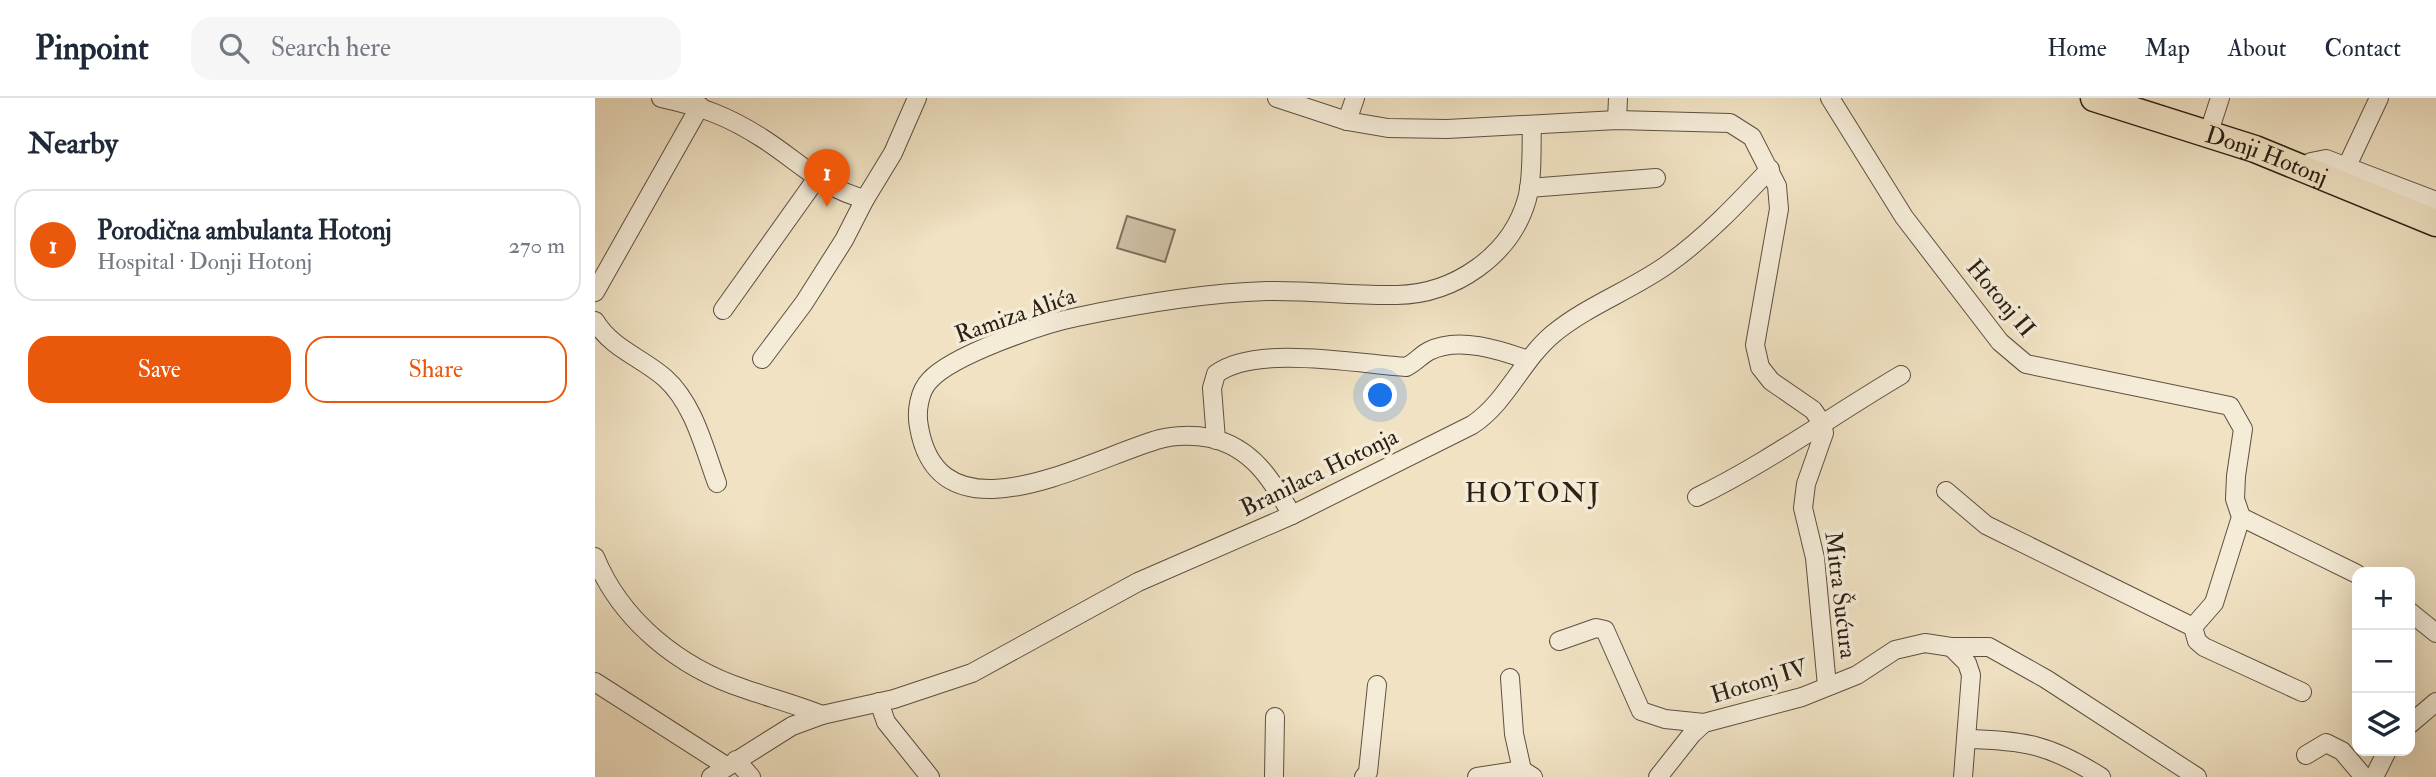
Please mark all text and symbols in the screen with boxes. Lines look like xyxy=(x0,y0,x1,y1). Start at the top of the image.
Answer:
search box xyxy=(191,17,681,80)
text: Pinpoint xyxy=(35,28,149,69)
icon: search xyxy=(215,29,253,67)
text: Search here xyxy=(271,32,391,64)
text: Home xyxy=(2047,33,2107,64)
text: Map xyxy=(2145,33,2190,64)
text: About xyxy=(2228,33,2287,64)
text: Contact xyxy=(2325,33,2401,64)
street label: Donji Hotonj xyxy=(2201,119,2332,193)
text: Nearby xyxy=(28,125,118,162)
pin: 1 xyxy=(804,149,850,207)
text: Porodična ambulanta Hotonj xyxy=(97,215,392,247)
text: 1 xyxy=(49,231,57,260)
text: 270 m xyxy=(508,231,565,260)
text: Hospital · Donji Hotonj xyxy=(97,247,312,276)
street label: Hotonj II xyxy=(1959,253,2042,344)
street label: Ramiza Alića xyxy=(951,280,1081,351)
button: Save xyxy=(28,336,291,403)
button: Share xyxy=(305,336,567,403)
your location xyxy=(1363,378,1397,412)
street label: Branilaca Hotonja xyxy=(1235,420,1404,524)
district label: HOTONJ xyxy=(1464,476,1602,511)
street label: Mitra Šućura xyxy=(1817,530,1865,661)
map controls xyxy=(2352,567,2415,756)
button: + xyxy=(2352,567,2415,630)
button: − xyxy=(2352,630,2415,693)
street label: Hotonj IV xyxy=(1707,652,1812,711)
button: layers xyxy=(2352,693,2415,756)

